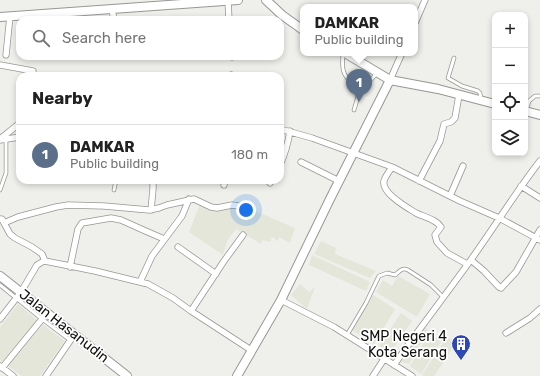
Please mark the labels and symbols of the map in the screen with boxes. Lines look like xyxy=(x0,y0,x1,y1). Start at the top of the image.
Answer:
pin: 1 xyxy=(346,69,372,102)
your location xyxy=(236,200,256,220)
street label: Jalan Hasanudin xyxy=(16,286,112,366)
place label: SMP Negeri 4 Kota Serang xyxy=(360,328,447,361)
building icon: SMP Negeri 4 Kota Serang xyxy=(450,333,472,361)

